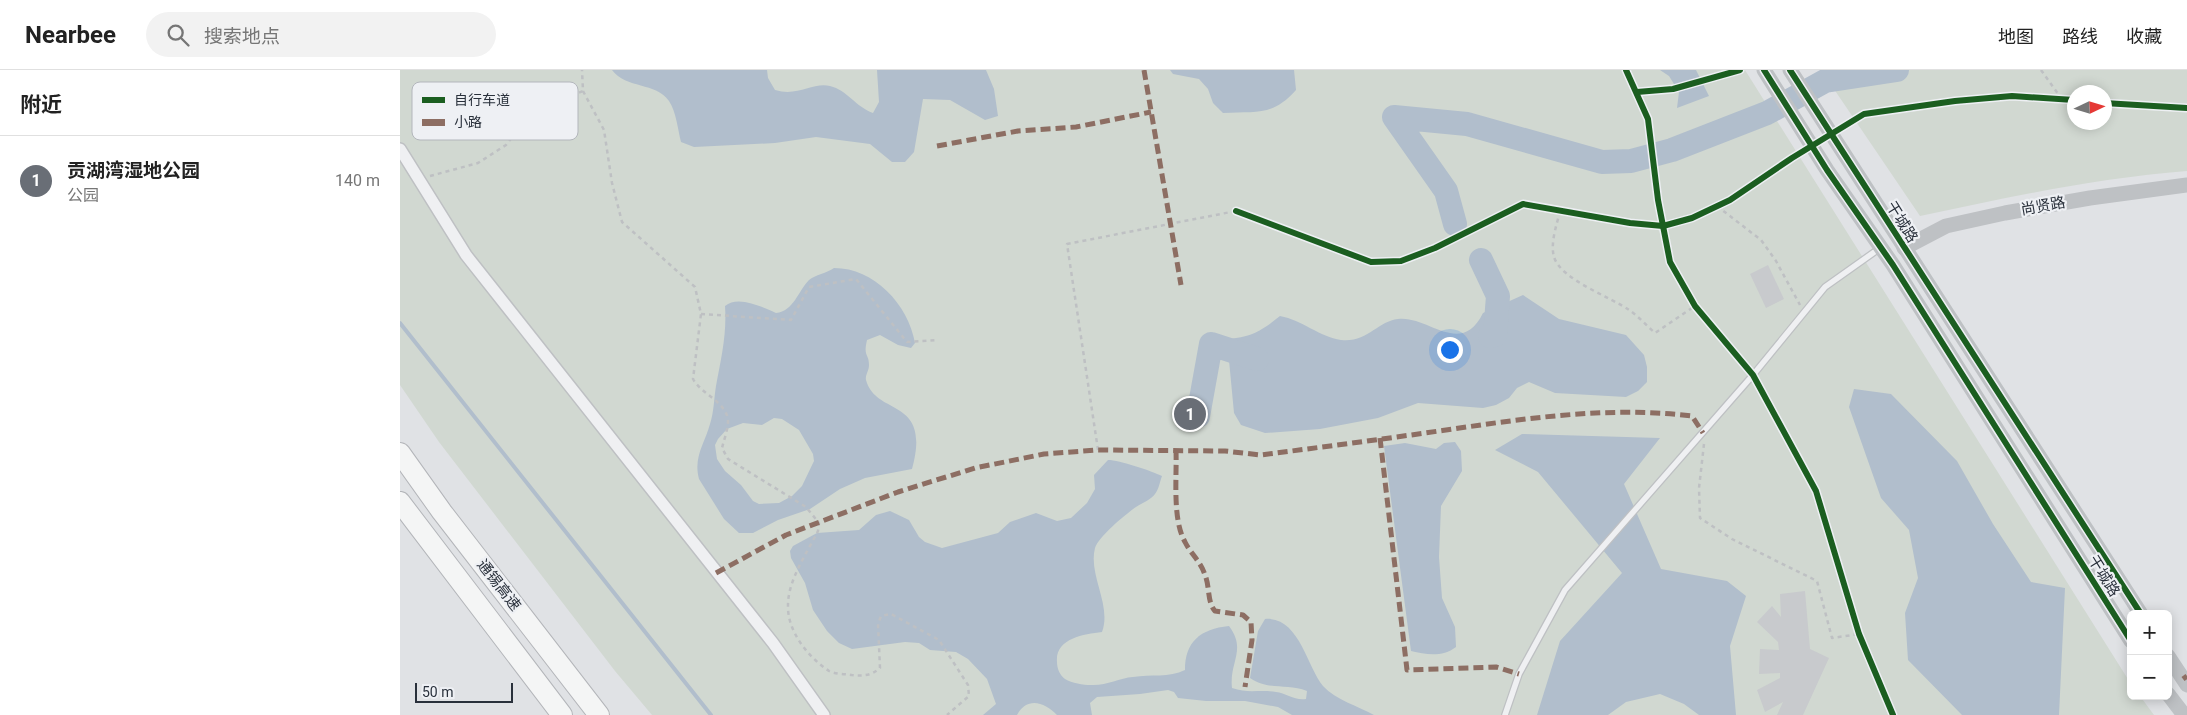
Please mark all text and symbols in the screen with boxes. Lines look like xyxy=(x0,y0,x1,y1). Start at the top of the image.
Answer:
search box xyxy=(146,12,496,57)
text: Nearbee xyxy=(25,21,116,49)
icon: search xyxy=(164,21,192,49)
text: 搜索地点 xyxy=(204,25,280,48)
text: 地图 xyxy=(1998,26,2034,47)
text: 路线 xyxy=(2062,26,2098,47)
text: 收藏 xyxy=(2126,26,2162,47)
legend xyxy=(412,82,578,140)
north arrow xyxy=(2067,85,2112,130)
text: 自行车道 xyxy=(454,92,510,108)
text: 附近 xyxy=(20,93,62,117)
text: 小路 xyxy=(454,114,482,130)
text: 贡湖湾湿地公园 xyxy=(67,159,200,182)
text: 1 xyxy=(31,171,41,190)
text: 140 m xyxy=(335,171,380,190)
text: 公园 xyxy=(67,186,99,205)
street label: 尚贤路 xyxy=(2019,193,2067,219)
street label: 干城路 xyxy=(1882,198,1922,246)
your location xyxy=(1437,337,1463,363)
pin: 1 xyxy=(1174,395,1206,433)
street label: 干城路 xyxy=(2084,552,2124,600)
street label: 通锡高速 xyxy=(473,556,525,614)
map controls xyxy=(2127,610,2172,700)
button: + xyxy=(2127,610,2172,655)
button: − xyxy=(2127,655,2172,700)
scale bar xyxy=(415,680,512,703)
text: 50 m xyxy=(422,684,454,700)

